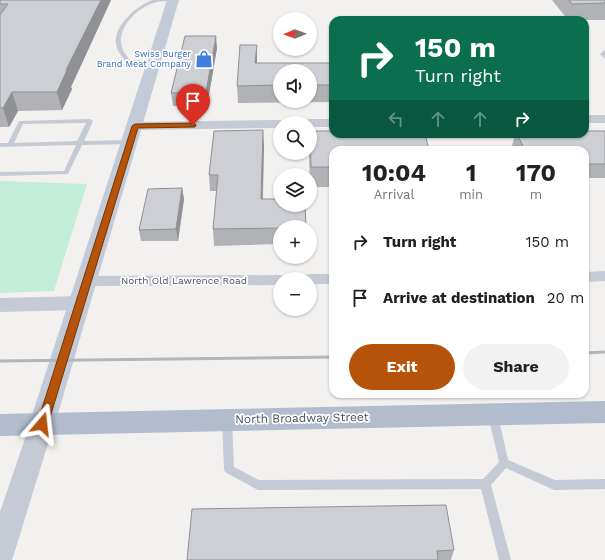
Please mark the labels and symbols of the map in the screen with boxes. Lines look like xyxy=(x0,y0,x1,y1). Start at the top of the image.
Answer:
north arrow xyxy=(273,12,317,56)
place label: Swiss Burger Brand Meat Company xyxy=(97,49,191,69)
shop icon: Swiss Burger Brand Meat Company xyxy=(194,49,214,69)
pin xyxy=(176,84,210,125)
street label: North Old Lawrence Road xyxy=(121,275,247,286)
position arrow xyxy=(21,403,63,445)
street label: North Broadway Street xyxy=(235,410,369,426)

